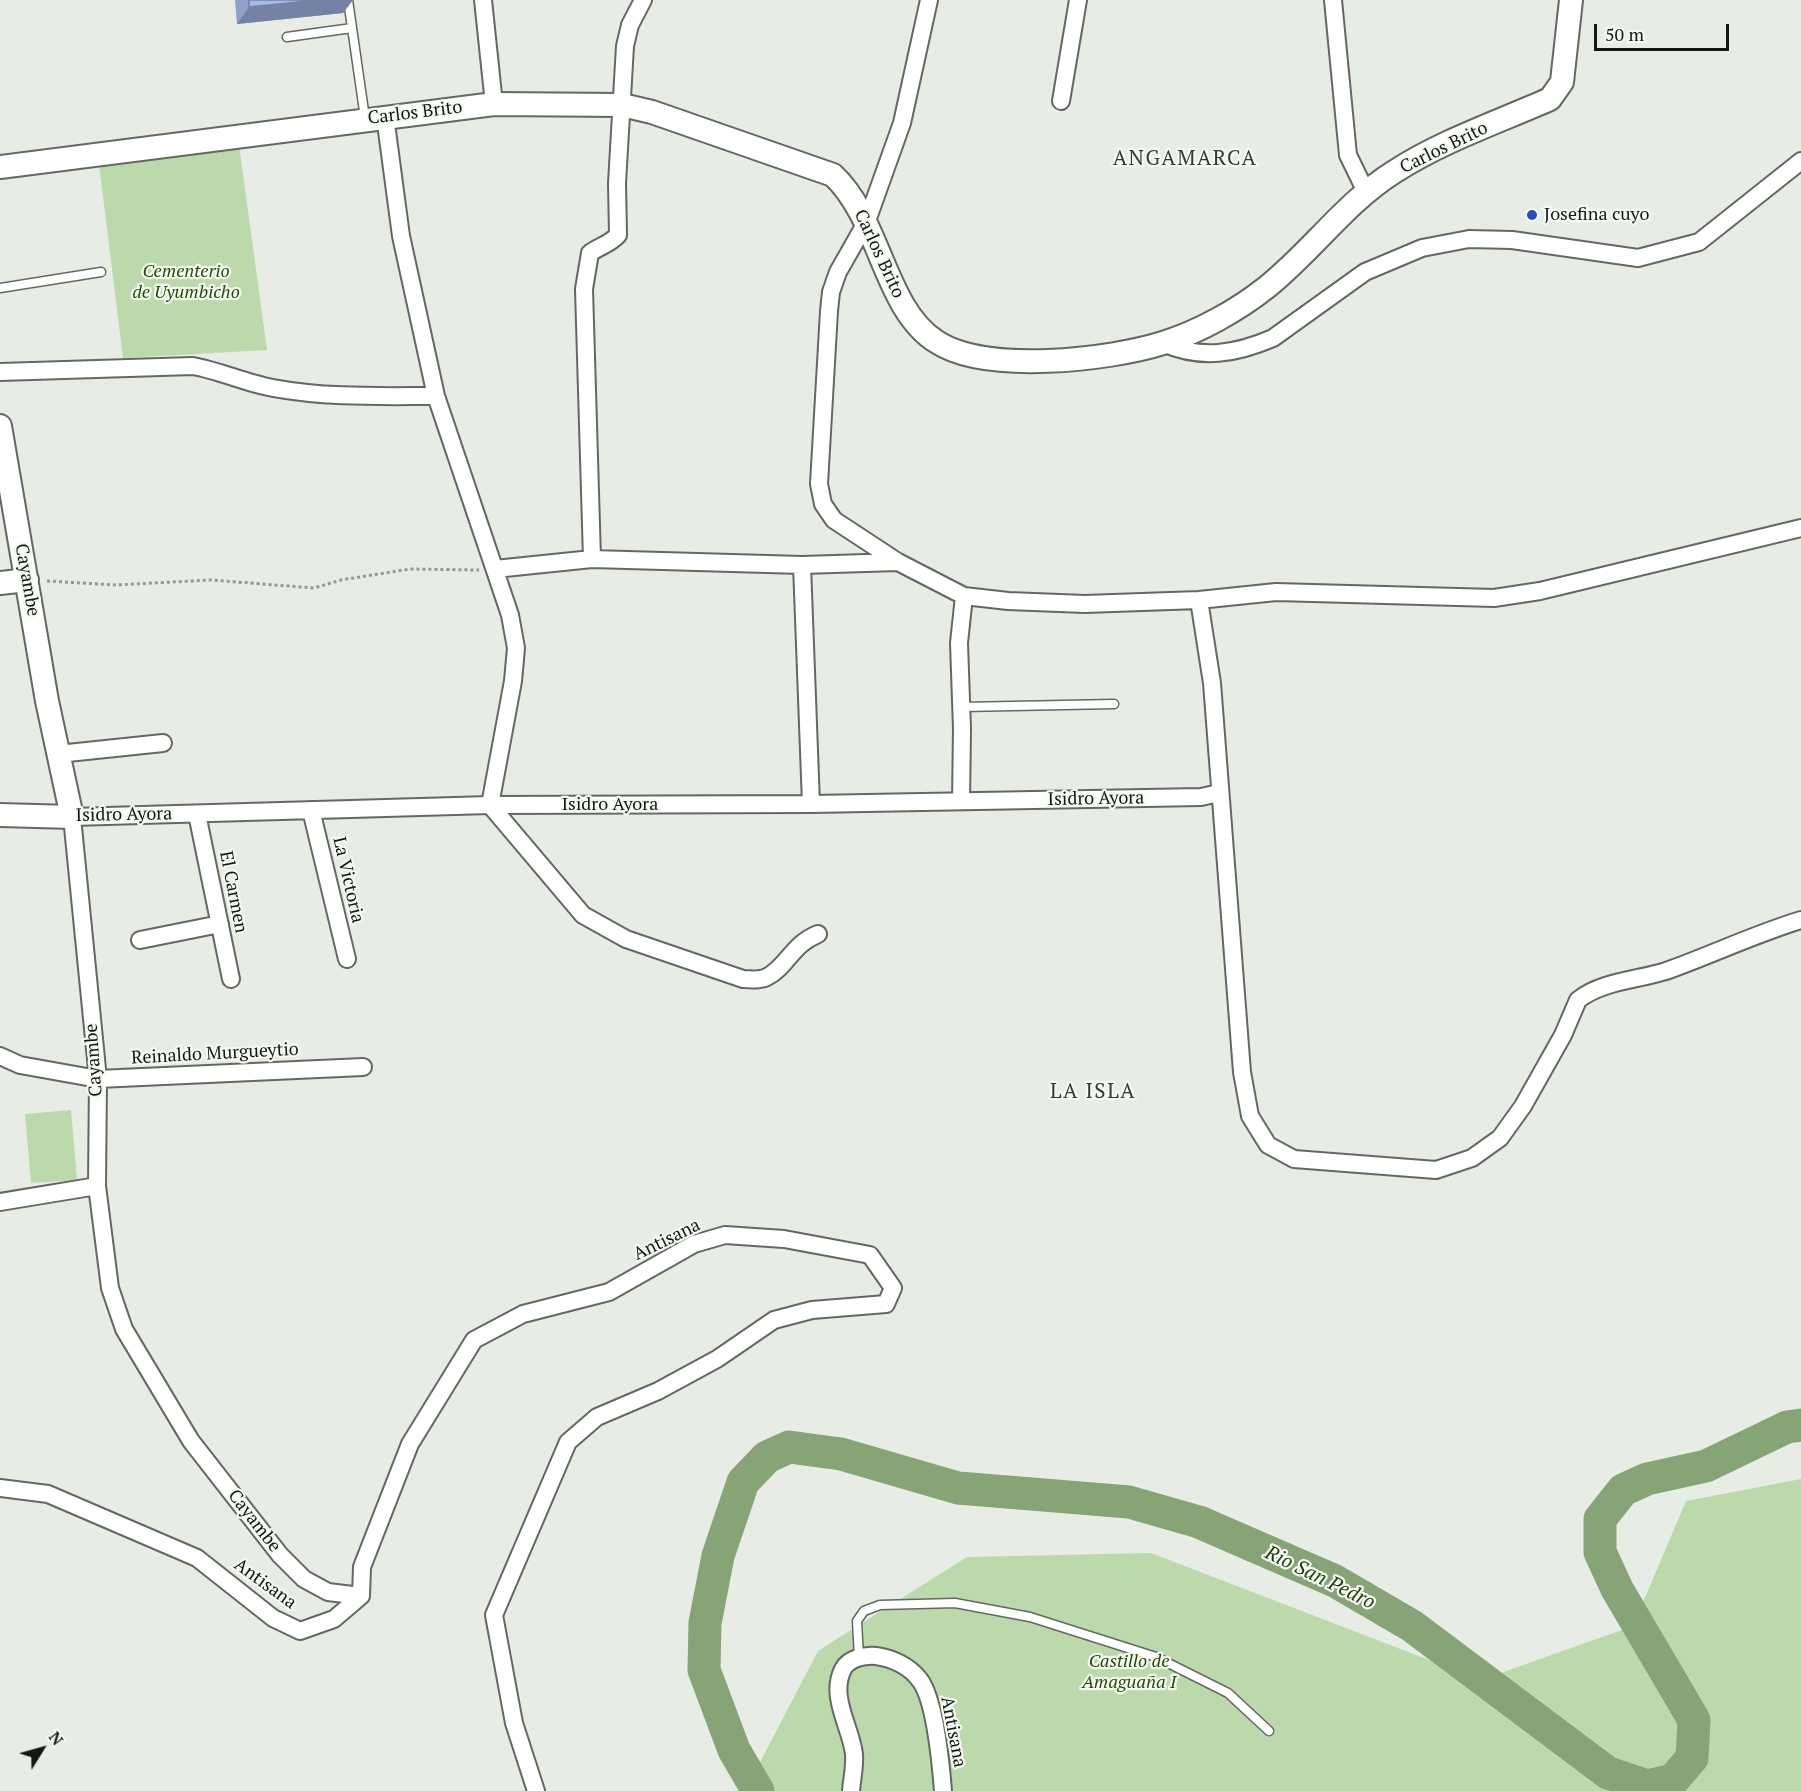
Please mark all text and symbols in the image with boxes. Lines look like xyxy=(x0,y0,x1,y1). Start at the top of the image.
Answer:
scale bar xyxy=(1597,12,1732,50)
text: 50 m xyxy=(1605,22,1644,46)
street label: Carlos Brito xyxy=(366,96,464,130)
street label: Carlos Brito xyxy=(1396,117,1492,179)
district label: ANGAMARCA xyxy=(1113,146,1257,172)
place label: Josefina cuyo xyxy=(1544,204,1649,226)
street label: Carlos Brito xyxy=(849,206,909,302)
marker: Josefina cuyo xyxy=(1525,208,1539,222)
park label: Cementerio de Uyumbicho xyxy=(132,261,240,304)
street label: Cayambe xyxy=(10,542,44,618)
street label: Isidro Ayora xyxy=(1048,787,1144,811)
street label: Isidro Ayora xyxy=(562,794,658,816)
street label: Isidro Ayora xyxy=(76,803,172,827)
street label: La Victoria xyxy=(328,835,368,925)
street label: El Carmen xyxy=(214,849,252,935)
street label: Cayambe xyxy=(81,1023,107,1097)
street label: Reinaldo Murgueytio xyxy=(131,1039,299,1069)
district label: LA ISLA xyxy=(1050,1079,1136,1105)
street label: Antisana xyxy=(630,1215,704,1265)
street label: Cayambe xyxy=(223,1485,285,1557)
water label: Rio San Pedro xyxy=(1261,1541,1379,1615)
street label: Antisana xyxy=(230,1554,300,1614)
park label: Castillo de Amaguaña I xyxy=(1082,1651,1176,1694)
street label: Antisana xyxy=(936,1695,970,1769)
north arrow xyxy=(12,1719,72,1779)
text: N xyxy=(44,1727,69,1750)

